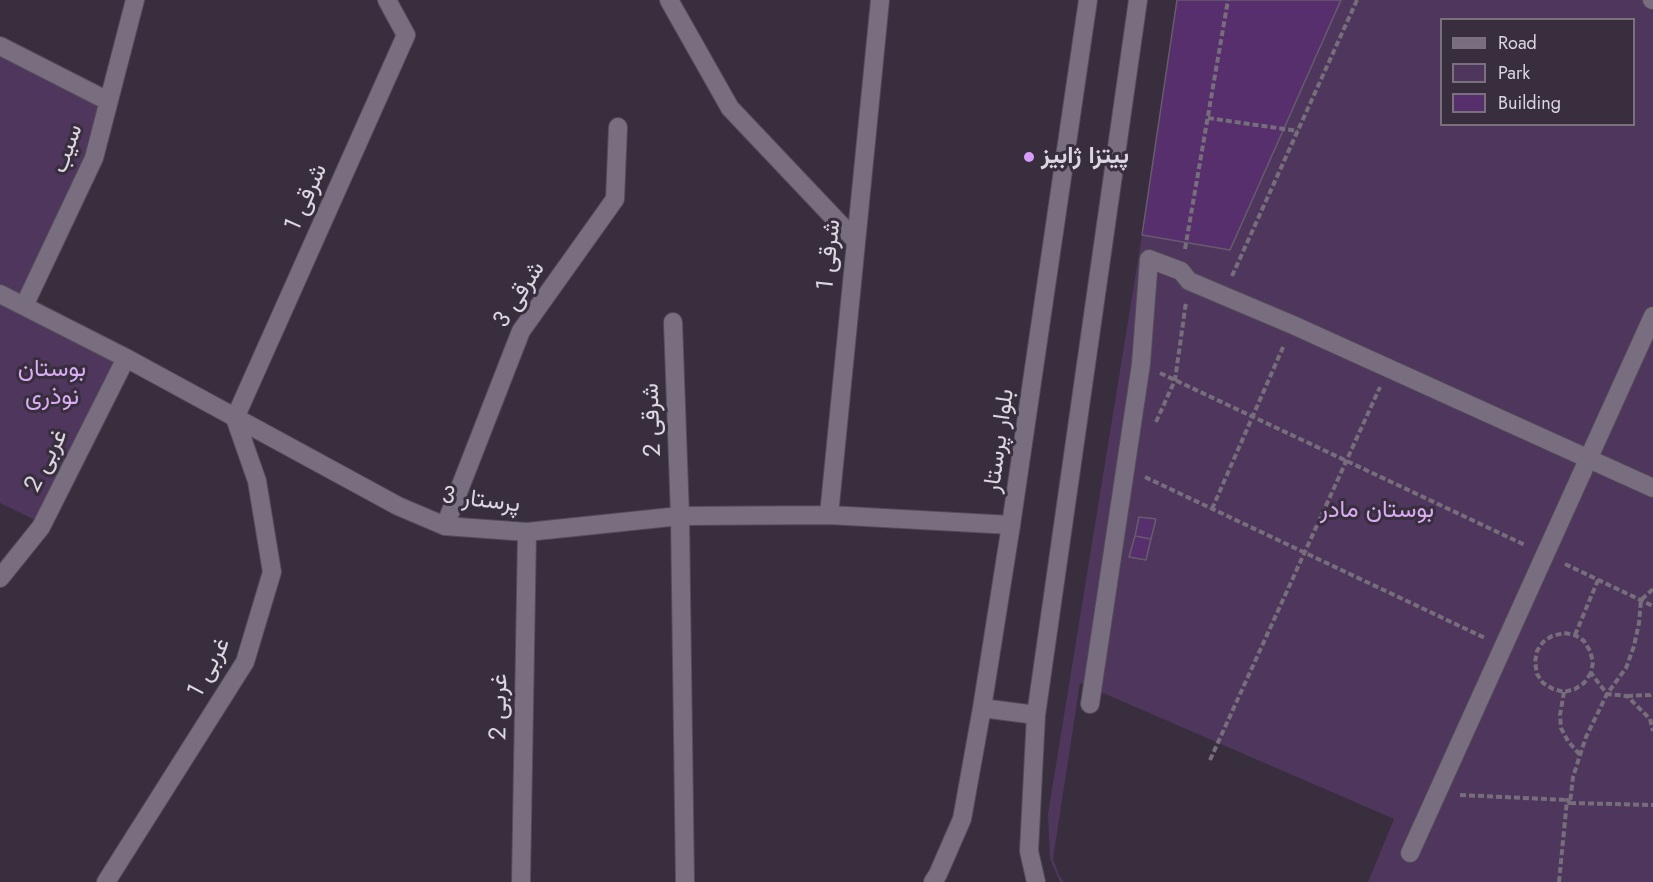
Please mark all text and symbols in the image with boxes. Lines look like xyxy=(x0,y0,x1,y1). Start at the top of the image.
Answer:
legend xyxy=(1440,18,1635,126)
text: Road xyxy=(1498,30,1537,56)
text: Park xyxy=(1498,60,1530,86)
text: Building xyxy=(1498,90,1561,116)
street label: سیب xyxy=(46,121,90,177)
place label: پیتزا ژابیز xyxy=(1041,143,1129,171)
marker: پیتزا ژابیز xyxy=(1022,150,1036,164)
street label: شرقی 1 xyxy=(279,160,335,236)
street label: شرقی 1 xyxy=(812,218,848,292)
street label: شرقی 3 xyxy=(488,256,552,334)
park label: بوستان نوذری xyxy=(18,356,86,412)
street label: شرقی 2 xyxy=(637,383,669,457)
street label: بلوار پرستار xyxy=(978,387,1022,495)
street label: غربی 2 xyxy=(19,425,75,497)
street label: پرستار 3 xyxy=(440,482,522,520)
park label: بوستان مادر xyxy=(1320,497,1434,525)
street label: غربی 1 xyxy=(182,633,238,703)
street label: غربی 2 xyxy=(485,673,515,741)

